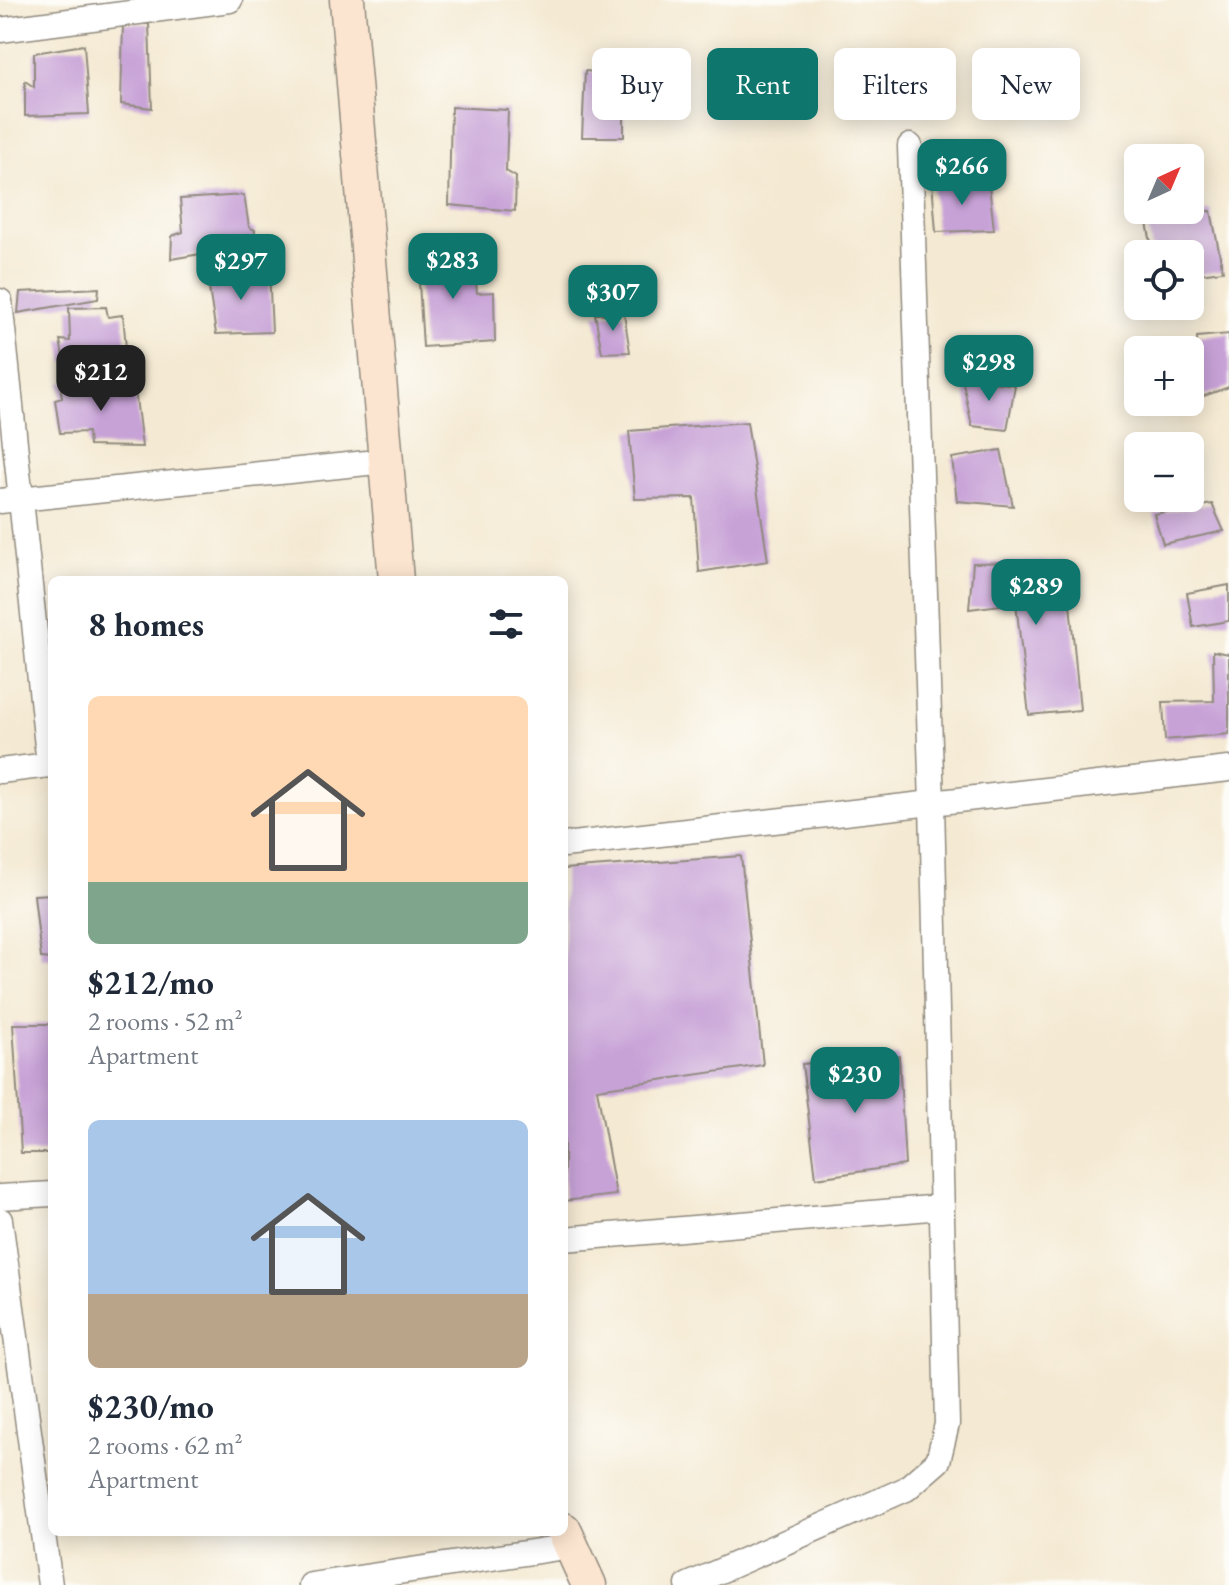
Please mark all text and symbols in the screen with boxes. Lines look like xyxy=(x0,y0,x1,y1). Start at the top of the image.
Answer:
chip: Buy xyxy=(592,48,691,120)
chip: Rent xyxy=(707,48,818,120)
chip: Filters xyxy=(834,48,956,120)
chip: New xyxy=(972,48,1080,120)
pin: $266 xyxy=(915,139,1009,207)
north arrow xyxy=(1124,144,1204,224)
map controls xyxy=(1124,144,1204,512)
text: $266 xyxy=(935,148,989,182)
pin: $283 xyxy=(406,233,500,301)
pin: $297 xyxy=(194,234,288,302)
button: locate xyxy=(1124,240,1204,320)
text: $283 xyxy=(426,242,480,276)
text: $297 xyxy=(214,243,268,277)
pin: $307 xyxy=(566,265,660,333)
text: $307 xyxy=(586,274,640,308)
pin: $298 xyxy=(942,335,1036,403)
button: + xyxy=(1124,336,1204,416)
text: $298 xyxy=(962,344,1016,378)
pin: $212 xyxy=(54,345,148,413)
text: $212 xyxy=(74,354,128,388)
button: − xyxy=(1124,432,1204,512)
pin: $289 xyxy=(989,559,1083,627)
text: $289 xyxy=(1009,568,1063,602)
text: 8 homes xyxy=(88,602,204,646)
icon: filters xyxy=(484,602,528,646)
icon: home xyxy=(236,748,380,892)
text: $212/mo xyxy=(88,960,214,1004)
text: 2 rooms · 52 m² xyxy=(88,1004,243,1038)
text: Apartment xyxy=(88,1038,198,1072)
pin: $230 xyxy=(808,1047,902,1115)
text: $230 xyxy=(828,1056,882,1090)
icon: home xyxy=(236,1172,380,1316)
text: $230/mo xyxy=(88,1384,214,1428)
text: 2 rooms · 62 m² xyxy=(88,1428,243,1462)
text: Apartment xyxy=(88,1462,198,1496)

